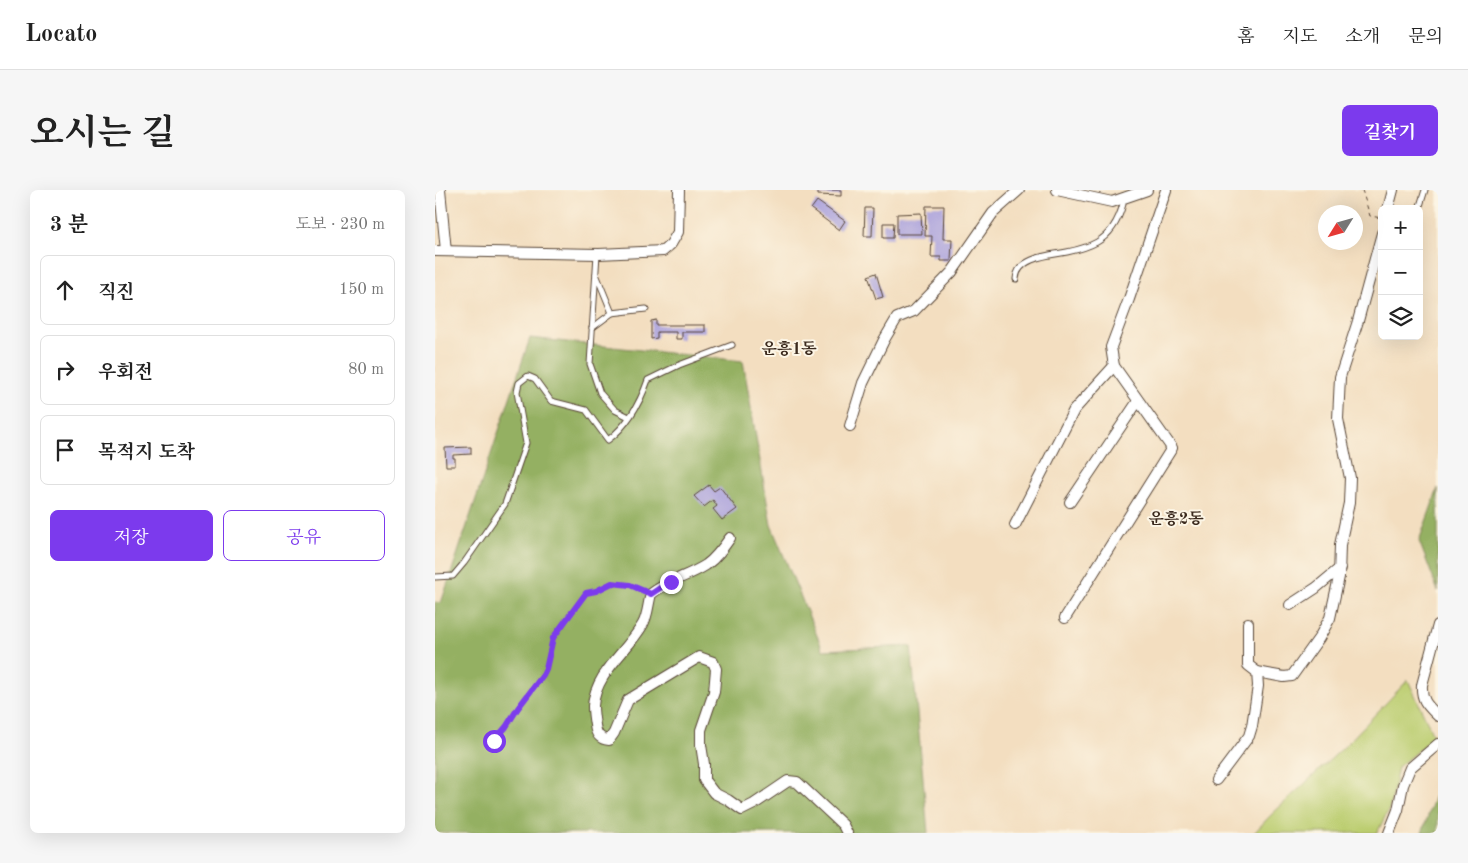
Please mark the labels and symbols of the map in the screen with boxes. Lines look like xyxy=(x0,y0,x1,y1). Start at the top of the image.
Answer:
north arrow xyxy=(1318,205,1363,250)
district label: 운흥1동 xyxy=(761,340,817,358)
district label: 운흥2동 xyxy=(1148,510,1204,528)
route end xyxy=(660,571,683,594)
route start xyxy=(483,730,506,753)

